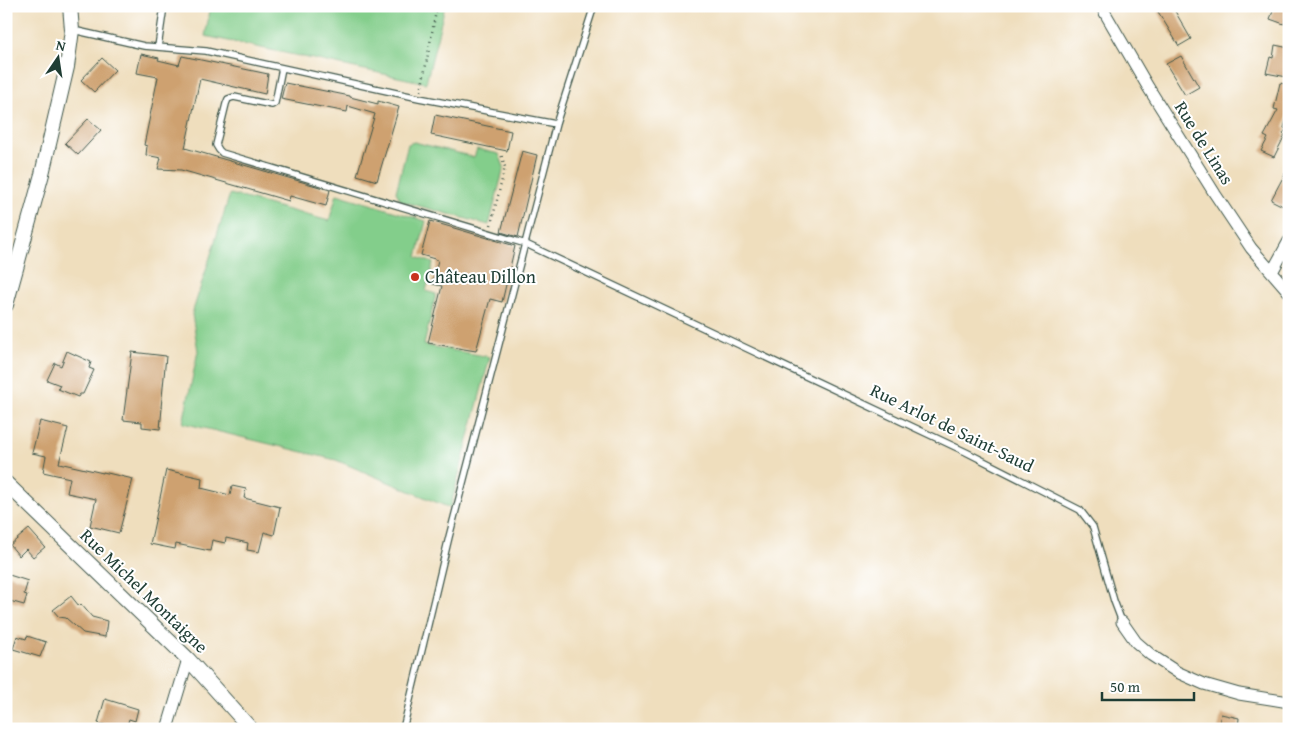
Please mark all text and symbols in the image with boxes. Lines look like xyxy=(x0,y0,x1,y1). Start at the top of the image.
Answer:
north arrow xyxy=(32,32,82,82)
text: N xyxy=(54,35,68,56)
street label: Rue de Linas xyxy=(1168,96,1241,190)
place label: Château Dillon xyxy=(425,263,536,290)
marker: Château Dillon xyxy=(409,271,421,283)
street label: Rue Arlot de Saint-Saud xyxy=(866,376,1039,479)
street label: Rue Michel Montaigne xyxy=(74,522,215,659)
scale bar xyxy=(1102,670,1195,702)
text: 50 m xyxy=(1110,676,1141,697)

